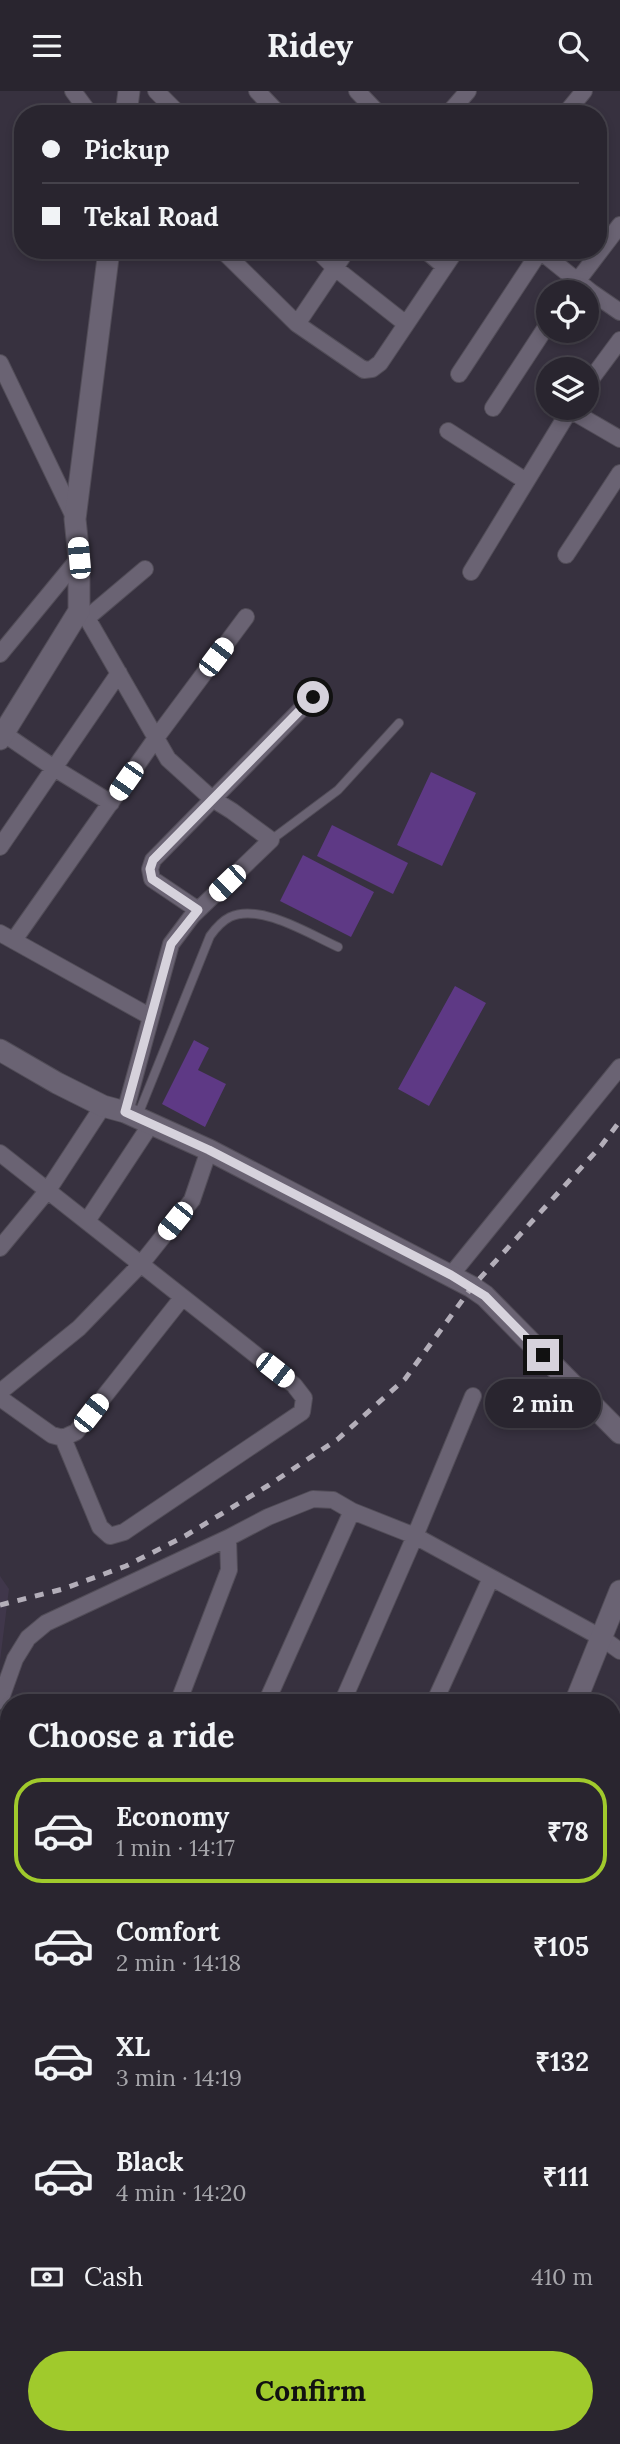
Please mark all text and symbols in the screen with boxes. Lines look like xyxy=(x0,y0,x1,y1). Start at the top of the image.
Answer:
text: Ridey xyxy=(267,25,353,66)
icon: menu xyxy=(28,27,66,65)
icon: search xyxy=(554,27,592,65)
text: Pickup xyxy=(84,133,170,166)
text: Tekal Road xyxy=(84,200,219,233)
map controls xyxy=(536,280,599,420)
button: locate xyxy=(536,280,599,343)
button: layers xyxy=(536,357,599,420)
car xyxy=(67,536,92,580)
car xyxy=(195,634,238,680)
route start xyxy=(297,681,329,713)
car xyxy=(106,758,147,804)
car xyxy=(205,861,250,905)
car xyxy=(154,1198,197,1244)
route end xyxy=(527,1339,559,1371)
car xyxy=(252,1349,299,1391)
callout: 2 min xyxy=(485,1379,601,1429)
text: 2 min xyxy=(512,1389,574,1418)
car xyxy=(70,1390,113,1436)
text: Choose a ride xyxy=(28,1715,235,1756)
icon: car xyxy=(32,1799,95,1862)
text: Economy xyxy=(116,1800,229,1833)
text: ₹78 xyxy=(547,1815,589,1848)
text: 1 min · 14:17 xyxy=(116,1833,235,1862)
icon: car xyxy=(32,1914,95,1977)
text: Comfort xyxy=(116,1915,220,1948)
text: ₹105 xyxy=(533,1930,589,1963)
text: 2 min · 14:18 xyxy=(116,1948,241,1977)
icon: car xyxy=(32,2029,95,2092)
text: XL xyxy=(116,2030,150,2063)
text: ₹132 xyxy=(535,2045,589,2078)
text: 3 min · 14:19 xyxy=(116,2063,242,2092)
icon: car xyxy=(32,2144,95,2207)
text: Black xyxy=(116,2145,184,2178)
text: ₹111 xyxy=(542,2160,589,2193)
text: 4 min · 14:20 xyxy=(116,2178,247,2207)
icon: cash xyxy=(28,2258,66,2296)
text: Cash xyxy=(84,2260,143,2293)
text: 410 m xyxy=(531,2262,593,2291)
button: Confirm xyxy=(28,2351,593,2431)

